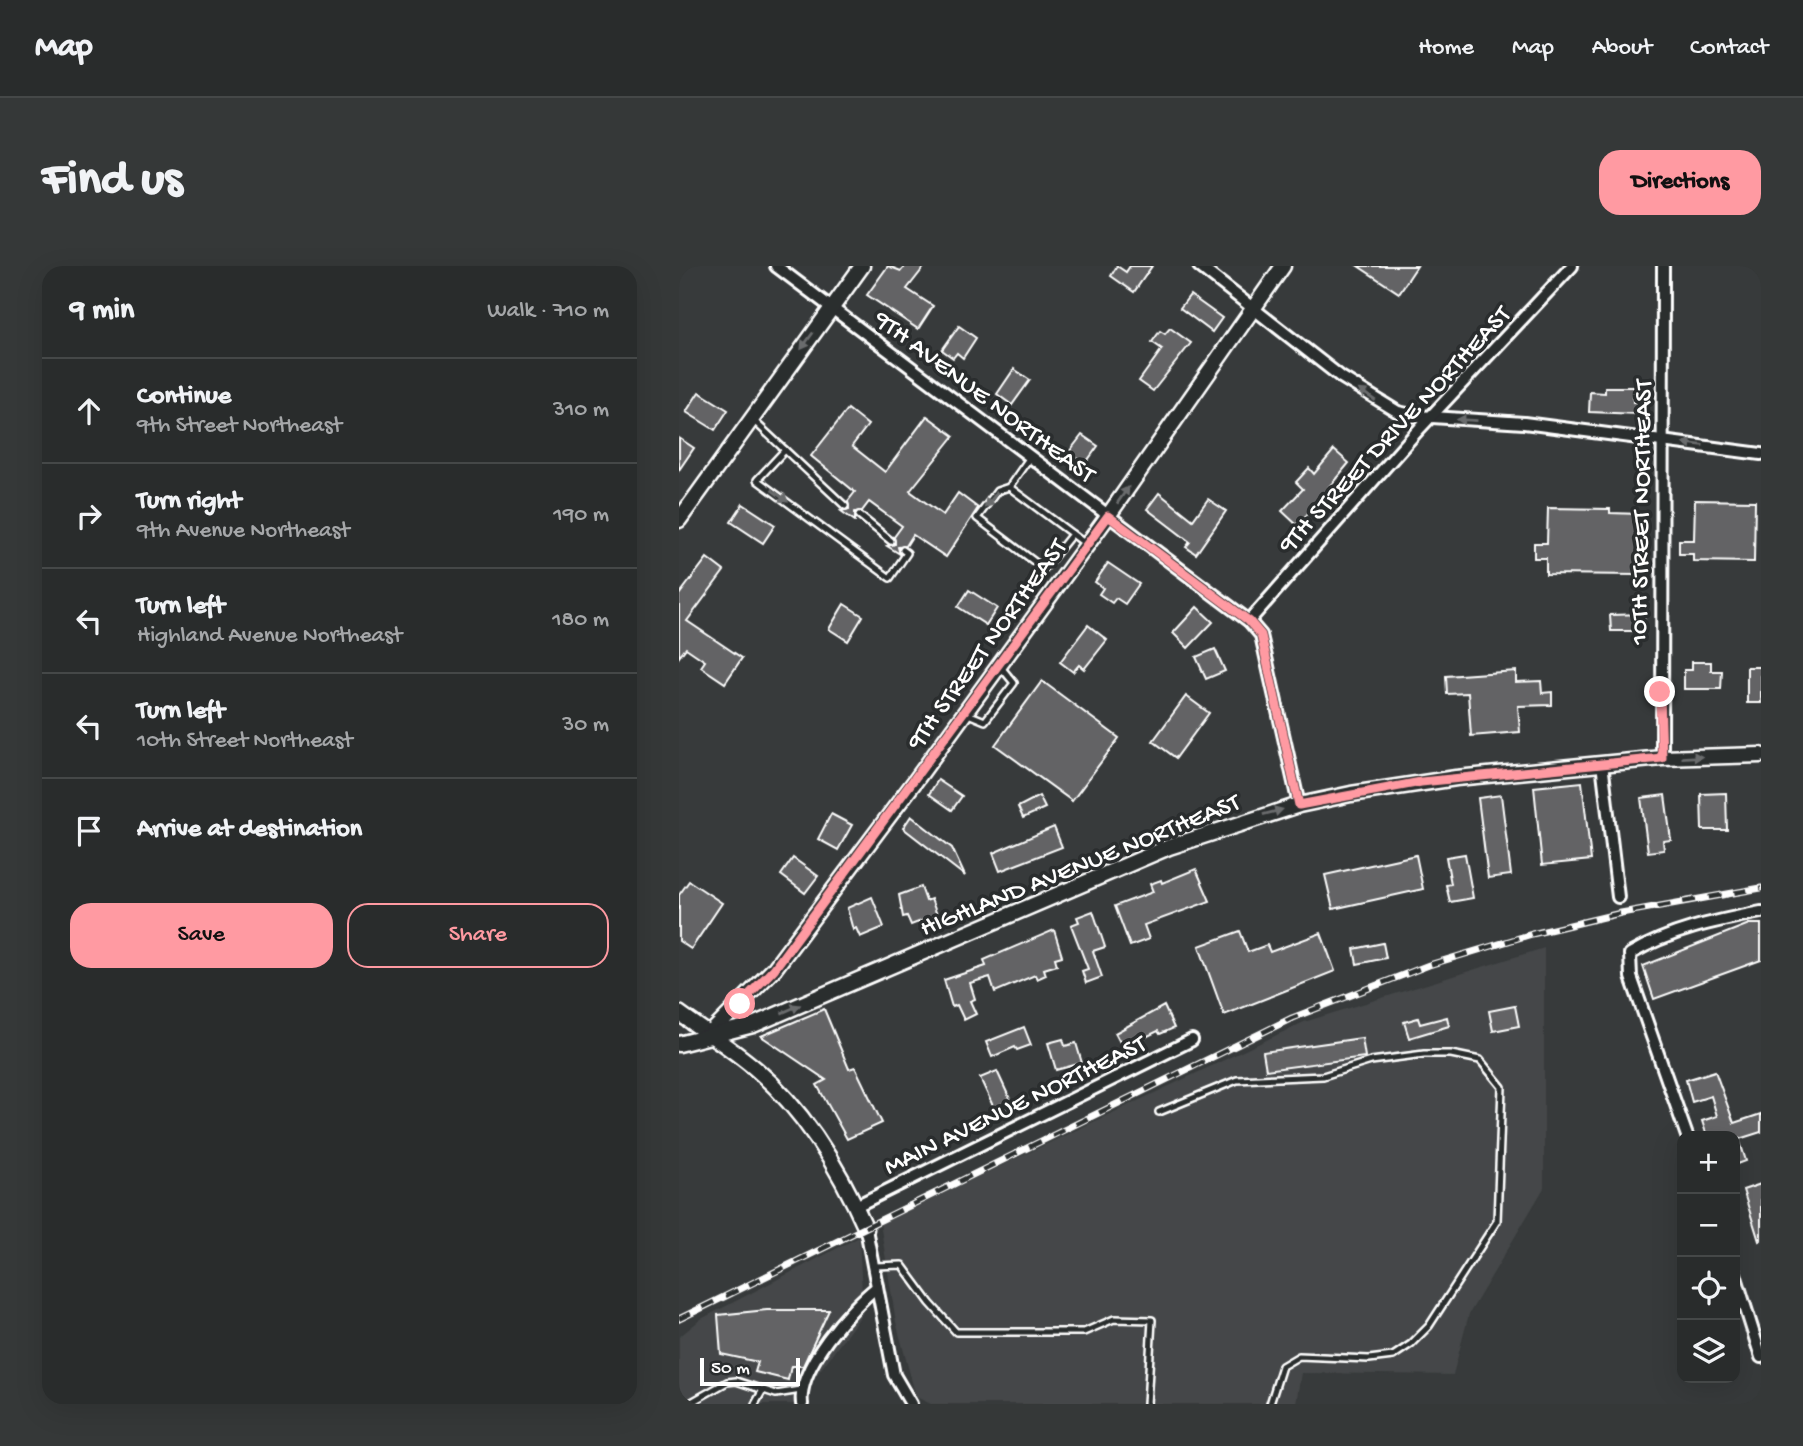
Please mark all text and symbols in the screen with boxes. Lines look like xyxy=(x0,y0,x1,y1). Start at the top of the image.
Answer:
text: Map xyxy=(35,29,92,67)
text: Home xyxy=(1418,34,1474,63)
text: Map xyxy=(1512,34,1554,63)
text: About xyxy=(1592,34,1652,63)
text: Contact xyxy=(1690,34,1768,63)
button: Directions xyxy=(1599,150,1761,215)
text: Find us xyxy=(42,153,182,211)
text: 9 min xyxy=(70,294,134,329)
text: Walk · 710 m xyxy=(487,298,609,325)
street label: 9TH STREET DRIVE NORTHEAST xyxy=(1273,300,1520,562)
street label: 9TH AVENUE NORTHEAST xyxy=(866,305,1101,493)
one-way arrow xyxy=(800,332,814,350)
street label: 10TH STREET NORTHEAST xyxy=(1626,378,1661,646)
text: Continue xyxy=(137,382,231,413)
one-way arrow xyxy=(1358,388,1376,402)
icon: ahead xyxy=(70,392,108,430)
text: 310 m xyxy=(553,397,609,424)
text: 9th Street Northeast xyxy=(137,413,342,440)
one-way arrow xyxy=(1456,415,1478,426)
one-way arrow xyxy=(1682,439,1704,450)
one-way arrow xyxy=(1115,486,1129,504)
text: Turn right xyxy=(137,487,241,518)
one-way arrow xyxy=(770,489,788,504)
one-way arrow xyxy=(983,490,998,508)
icon: right xyxy=(70,497,108,535)
text: 190 m xyxy=(553,502,609,529)
text: 9th Avenue Northeast xyxy=(137,518,350,545)
street label: 9TH STREET NORTHEAST xyxy=(901,533,1076,758)
text: Turn left xyxy=(137,592,225,623)
icon: left xyxy=(70,602,108,640)
text: 180 m xyxy=(552,607,609,634)
text: Highland Avenue Northeast xyxy=(137,623,402,650)
route end xyxy=(1644,676,1675,707)
text: Turn left xyxy=(137,697,225,728)
icon: left xyxy=(70,707,108,745)
text: 30 m xyxy=(562,712,609,739)
text: 10th Street Northeast xyxy=(137,728,353,755)
one-way arrow xyxy=(1681,751,1703,762)
street label: HIGHLAND AVENUE NORTHEAST xyxy=(916,788,1246,946)
one-way arrow xyxy=(1263,807,1284,817)
icon: arrive xyxy=(70,812,108,850)
text: Arrive at destination xyxy=(137,815,362,846)
button: Save xyxy=(70,903,333,968)
button: Share xyxy=(347,903,609,968)
route start xyxy=(724,988,755,1019)
one-way arrow xyxy=(780,1003,801,1014)
street label: MAIN AVENUE NORTHEAST xyxy=(880,1030,1153,1184)
map controls xyxy=(1677,1131,1740,1383)
button: + xyxy=(1677,1131,1740,1194)
button: − xyxy=(1677,1194,1740,1257)
button: locate xyxy=(1677,1257,1740,1320)
button: layers xyxy=(1677,1320,1740,1383)
scale bar xyxy=(700,1355,800,1387)
text: 50 m xyxy=(711,1358,750,1381)

